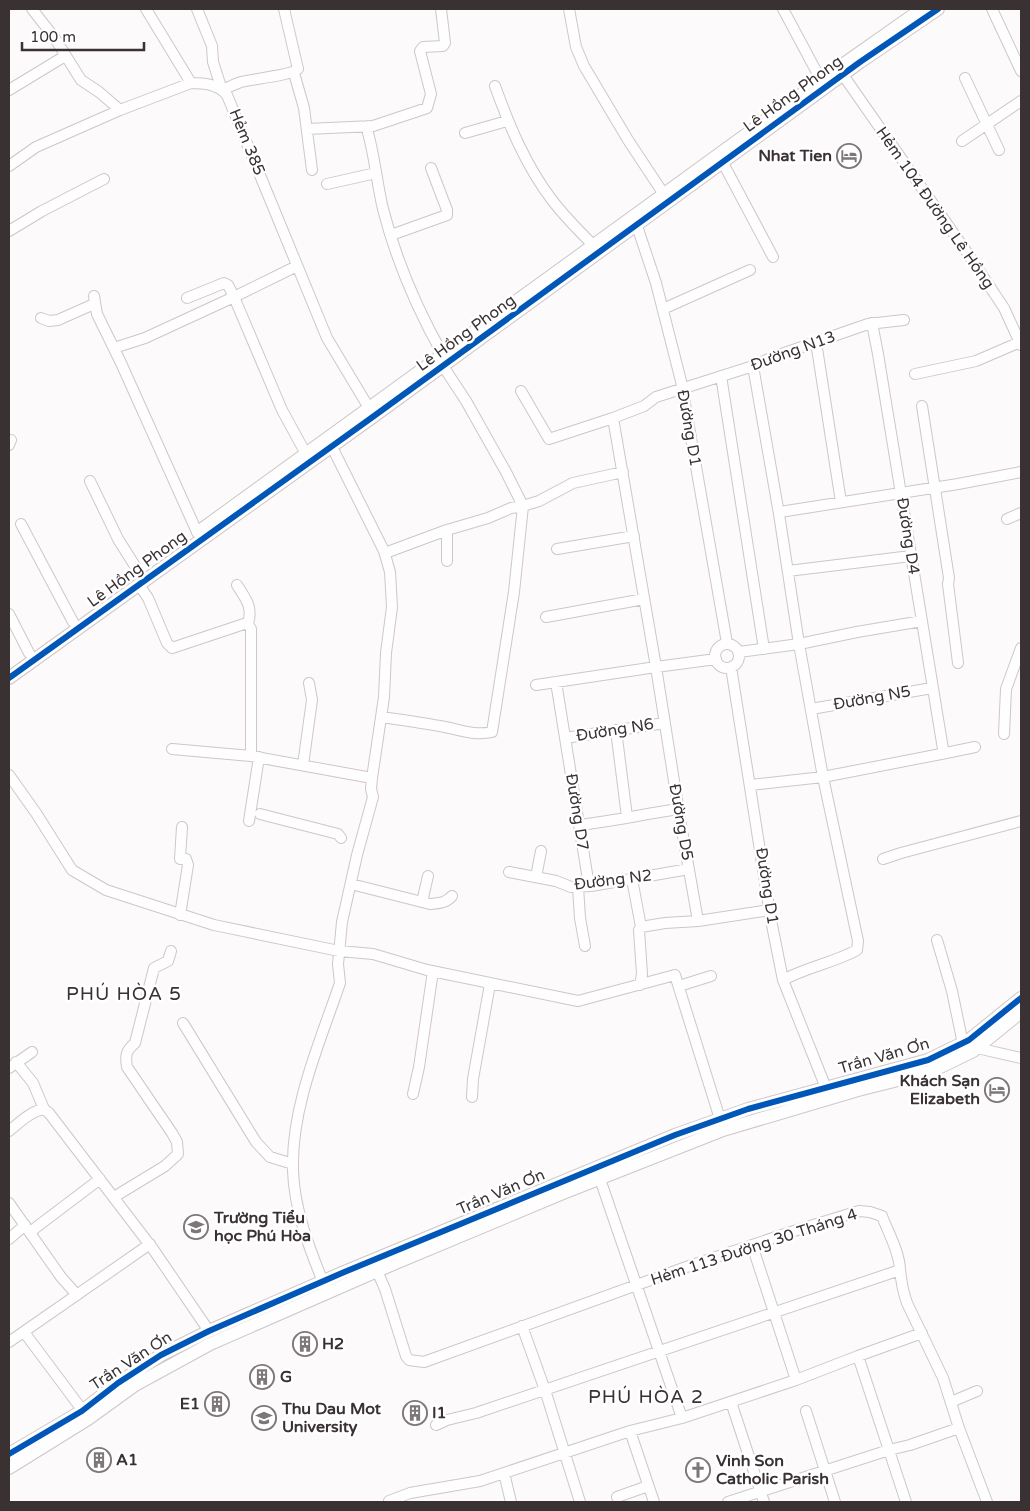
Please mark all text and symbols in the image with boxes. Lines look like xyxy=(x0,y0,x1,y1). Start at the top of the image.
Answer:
scale bar xyxy=(22,20,145,52)
text: 100 m xyxy=(30,28,76,46)
street label: Lê Hồng Phong xyxy=(739,51,847,137)
street label: Hẻm 385 xyxy=(225,106,269,178)
street label: Hẻm 104 Đường Lê Hồng xyxy=(871,123,999,293)
hotel icon: Nhat Tien xyxy=(836,143,862,169)
place label: Nhat Tien xyxy=(758,146,832,166)
street label: Lê Hồng Phong xyxy=(412,290,520,376)
street label: Đường N13 xyxy=(748,326,838,376)
street label: Đường D1 xyxy=(672,388,706,468)
street label: Đường D4 xyxy=(892,496,924,576)
street label: Lê Hồng Phong xyxy=(83,526,191,612)
street label: Đường N5 xyxy=(832,681,912,715)
street label: Đường N6 xyxy=(575,714,655,746)
street label: Đường D7 xyxy=(561,772,593,852)
street label: Đường D5 xyxy=(664,782,698,862)
street label: Đường D1 xyxy=(751,846,783,926)
street label: Đường N2 xyxy=(573,865,653,895)
district label: PHÚ HÒA 5 xyxy=(66,982,182,1005)
street label: Trần Văn Ơn xyxy=(836,1033,932,1079)
place label: Khách Sạn Elizabeth xyxy=(900,1071,980,1109)
hotel icon: Khách Sạn Elizabeth xyxy=(984,1077,1010,1103)
street label: Trần Văn Ơn xyxy=(454,1165,548,1219)
street label: Hẻm 113 Đường 30 Tháng 4 xyxy=(648,1204,860,1290)
place label: Trường Tiểu học Phú Hòa xyxy=(213,1208,311,1246)
school or university icon: Trường Tiểu học Phú Hòa xyxy=(183,1214,209,1240)
street label: Trần Văn Ơn xyxy=(86,1327,176,1395)
building icon: H2 xyxy=(292,1331,318,1357)
place label: H2 xyxy=(322,1334,344,1354)
building icon: G xyxy=(249,1364,275,1390)
place label: G xyxy=(280,1367,292,1387)
district label: PHÚ HÒA 2 xyxy=(588,1385,704,1408)
building icon: E1 xyxy=(204,1391,230,1417)
place label: E1 xyxy=(180,1394,200,1414)
place label: Thu Dau Mot University xyxy=(281,1399,382,1437)
building icon: I1 xyxy=(402,1400,428,1426)
place label: I1 xyxy=(432,1403,447,1423)
school or university icon: Thu Dau Mot University xyxy=(251,1405,277,1431)
building icon: A1 xyxy=(86,1447,112,1473)
place label: A1 xyxy=(116,1450,138,1470)
place label: Vinh Son Catholic Parish xyxy=(716,1451,829,1489)
church icon: Vinh Son Catholic Parish xyxy=(685,1457,711,1483)

